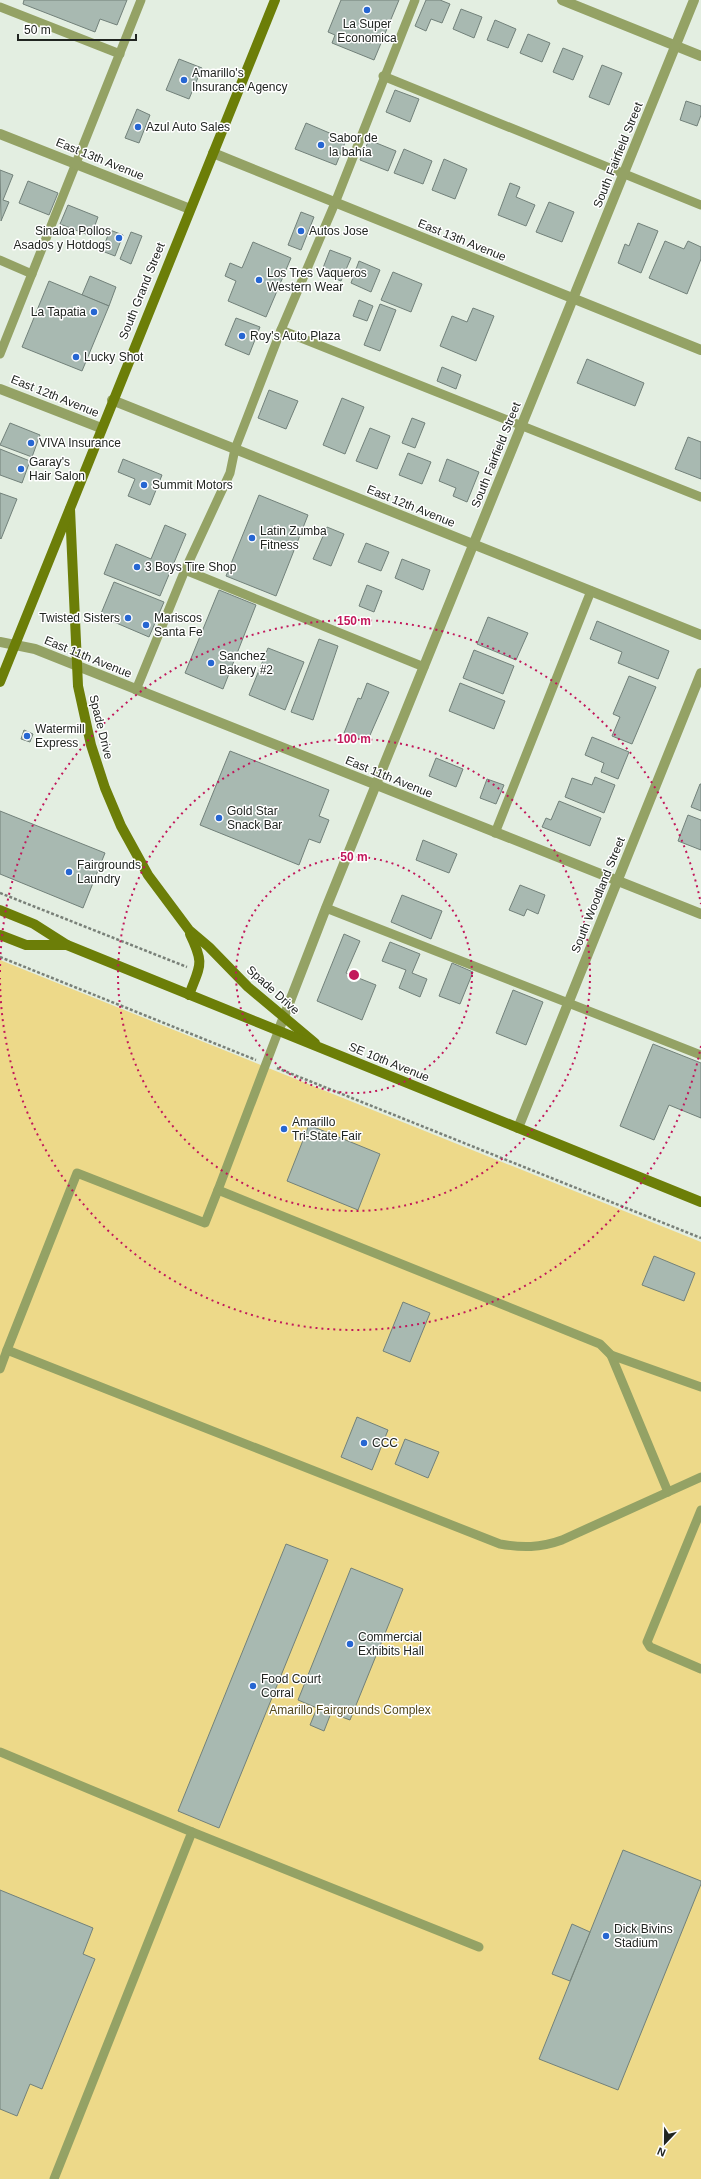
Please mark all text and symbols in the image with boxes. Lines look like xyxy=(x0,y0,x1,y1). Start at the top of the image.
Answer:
marker: La Super Economica xyxy=(362,5,372,15)
scale bar xyxy=(18,16,136,42)
place label: La Super Economica xyxy=(337,17,397,45)
text: 50 m xyxy=(24,23,51,37)
place label: Amarillo's Insurance Agency xyxy=(192,66,287,94)
marker: Amarillo's Insurance Agency xyxy=(179,75,189,85)
street label: South Fairfield Street xyxy=(590,100,646,210)
place label: Azul Auto Sales xyxy=(146,120,230,134)
marker: Azul Auto Sales xyxy=(133,122,143,132)
place label: Sabor de la bahía xyxy=(329,131,378,159)
street label: East 13th Avenue xyxy=(54,135,146,183)
marker: Sabor de la bahía xyxy=(316,140,326,150)
street label: East 13th Avenue xyxy=(416,216,508,264)
place label: Sinaloa Pollos Asados y Hotdogs xyxy=(14,224,111,252)
place label: Autos Jose xyxy=(309,224,369,238)
marker: Autos Jose xyxy=(296,226,306,236)
marker: Sinaloa Pollos Asados y Hotdogs xyxy=(114,233,124,243)
street label: South Grand Street xyxy=(116,240,168,342)
place label: Los Tres Vaqueros Western Wear xyxy=(267,266,367,294)
marker: Los Tres Vaqueros Western Wear xyxy=(254,275,264,285)
place label: La Tapatia xyxy=(31,305,86,319)
marker: La Tapatia xyxy=(89,307,99,317)
place label: Roy's Auto Plaza xyxy=(250,329,341,343)
marker: Roy's Auto Plaza xyxy=(237,331,247,341)
place label: Lucky Shot xyxy=(84,350,144,364)
marker: Lucky Shot xyxy=(71,352,81,362)
street label: East 12th Avenue xyxy=(9,372,101,420)
street label: South Fairfield Street xyxy=(468,400,524,510)
place label: VIVA Insurance xyxy=(39,436,121,450)
marker: VIVA Insurance xyxy=(26,438,36,448)
place label: Garay's Hair Salon xyxy=(29,455,85,483)
marker: Garay's Hair Salon xyxy=(16,464,26,474)
place label: Summit Motors xyxy=(152,478,233,492)
marker: Summit Motors xyxy=(139,480,149,490)
street label: East 12th Avenue xyxy=(365,482,457,530)
place label: Latin Zumba Fitness xyxy=(260,524,327,552)
marker: Latin Zumba Fitness xyxy=(247,533,257,543)
place label: 3 Boys Tire Shop xyxy=(145,560,237,574)
marker: 3 Boys Tire Shop xyxy=(132,562,142,572)
place label: Twisted Sisters xyxy=(39,611,120,625)
place label: Mariscos Santa Fe xyxy=(154,611,203,639)
marker: Twisted Sisters xyxy=(123,613,133,623)
text: 150 m xyxy=(337,614,371,628)
marker: Mariscos Santa Fe xyxy=(141,620,151,630)
street label: East 11th Avenue xyxy=(42,633,134,681)
place label: Sanchez Bakery #2 xyxy=(219,649,273,677)
marker: Sanchez Bakery #2 xyxy=(206,658,216,668)
street label: Spade Drive xyxy=(86,693,116,761)
place label: Watermill Express xyxy=(35,722,85,750)
marker: Watermill Express xyxy=(22,731,32,741)
text: 100 m xyxy=(337,732,371,746)
street label: East 11th Avenue xyxy=(343,753,435,801)
place label: Gold Star Snack Bar xyxy=(227,804,282,832)
marker: Gold Star Snack Bar xyxy=(214,813,224,823)
street label: South Woodland Street xyxy=(568,834,628,955)
text: 50 m xyxy=(340,850,368,864)
place label: Fairgrounds Laundry xyxy=(77,858,141,886)
marker: Fairgrounds Laundry xyxy=(64,867,74,877)
street label: Spade Drive xyxy=(244,963,302,1018)
centre of rings xyxy=(347,968,361,982)
street label: SE 10th Avenue xyxy=(347,1039,432,1085)
place label: Amarillo Tri-State Fair xyxy=(292,1115,362,1143)
marker: Amarillo Tri-State Fair xyxy=(279,1124,289,1134)
place label: CCC xyxy=(372,1436,398,1450)
marker: CCC xyxy=(359,1438,369,1448)
place label: Commercial Exhibits Hall xyxy=(358,1630,424,1658)
marker: Commercial Exhibits Hall xyxy=(345,1639,355,1649)
place label: Food Court Corral xyxy=(261,1672,322,1700)
marker: Food Court Corral xyxy=(248,1681,258,1691)
park label: Amarillo Fairgrounds Complex xyxy=(269,1703,431,1717)
place label: Dick Bivins Stadium xyxy=(614,1922,673,1950)
marker: Dick Bivins Stadium xyxy=(601,1931,611,1941)
north arrow xyxy=(645,2123,685,2163)
text: N xyxy=(655,2145,667,2159)

